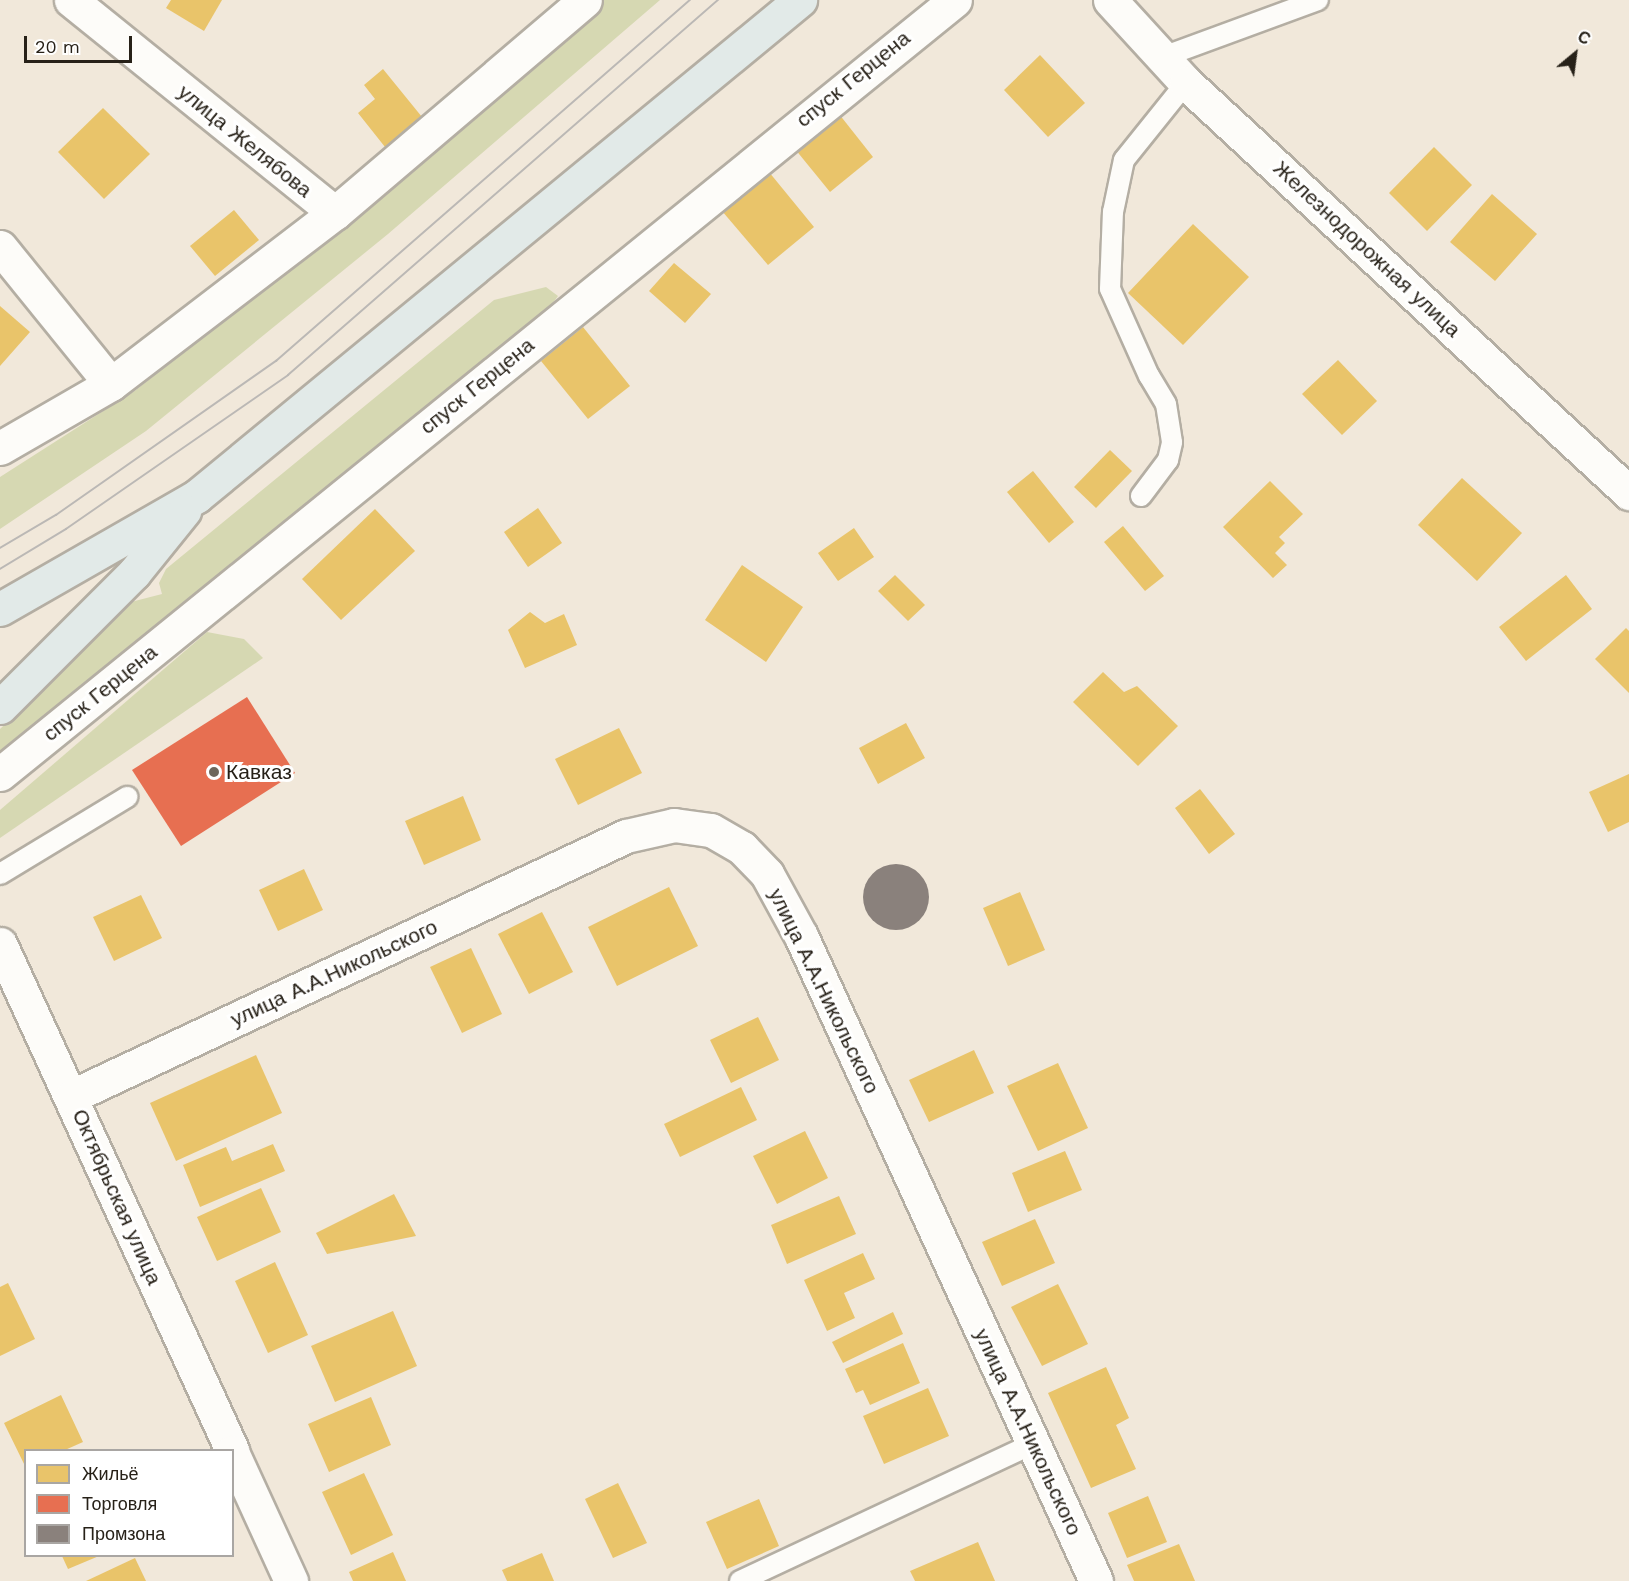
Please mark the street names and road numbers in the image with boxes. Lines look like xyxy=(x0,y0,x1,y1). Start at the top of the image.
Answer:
street label: спуск Герцена xyxy=(791,25,915,133)
street label: улица Желябова xyxy=(173,79,317,203)
street label: Железнодорожная улица xyxy=(1268,156,1466,342)
street label: спуск Герцена xyxy=(415,332,539,440)
street label: спуск Герцена xyxy=(38,639,162,747)
street label: улица А.А.Никольского xyxy=(763,884,885,1098)
street label: улица А.А.Никольского xyxy=(227,914,441,1032)
street label: Октябрьская улица xyxy=(67,1105,167,1289)
street label: улица А.А.Никольского xyxy=(969,1325,1087,1539)

